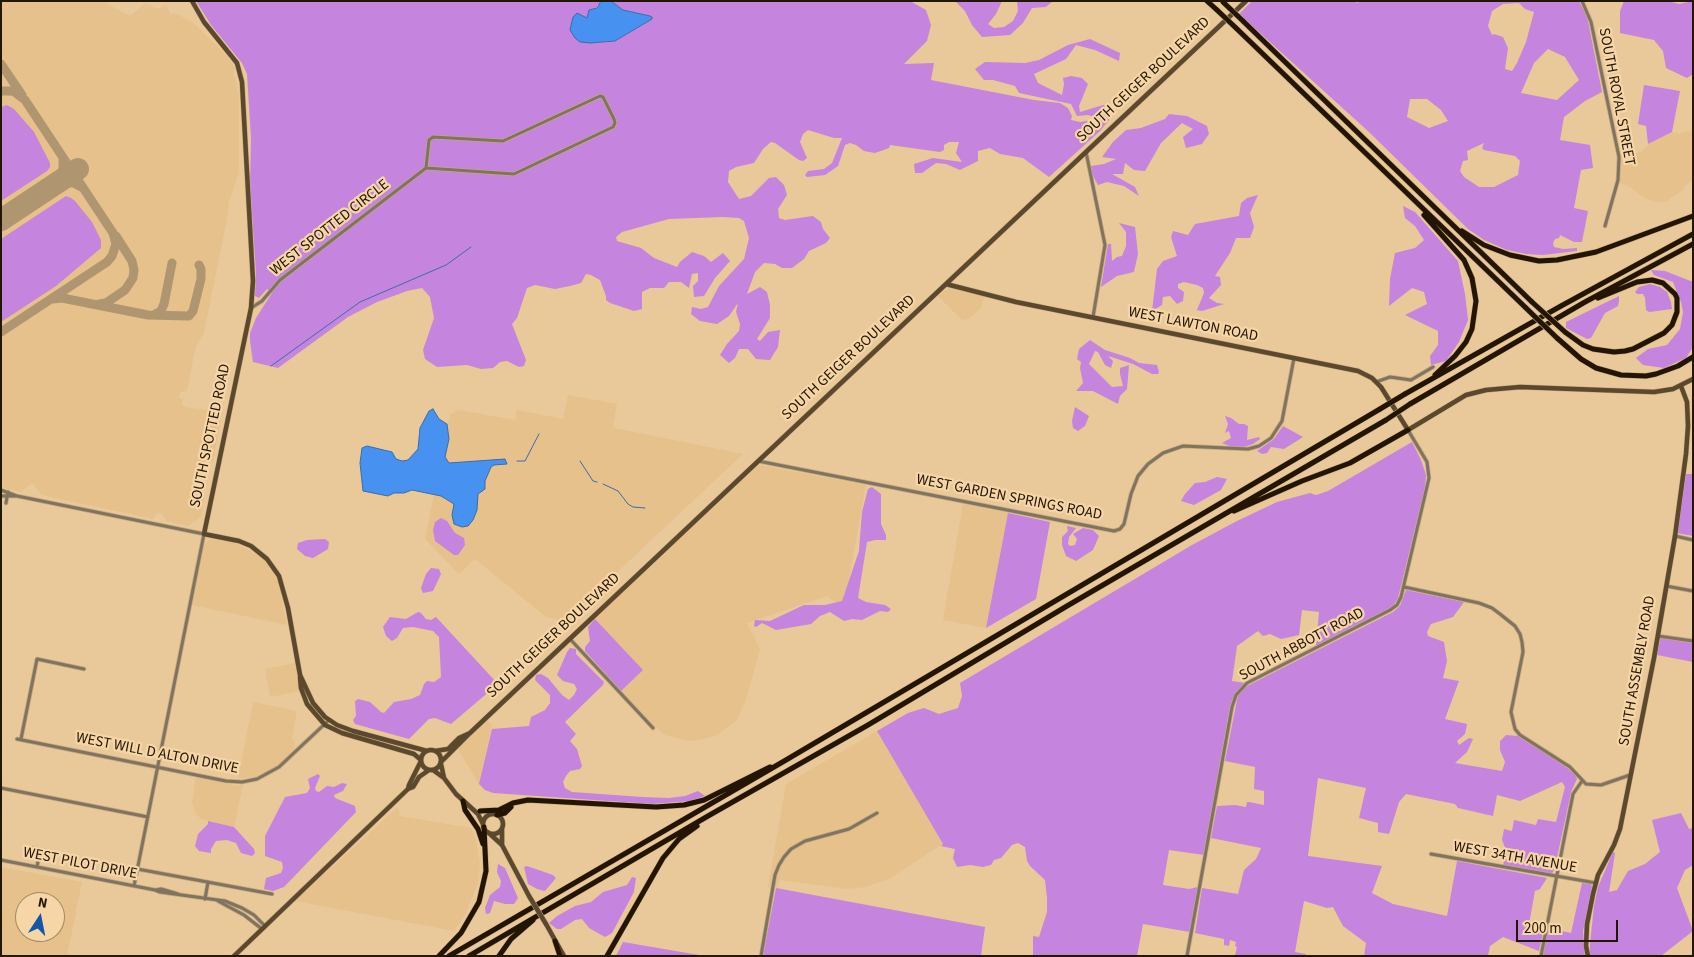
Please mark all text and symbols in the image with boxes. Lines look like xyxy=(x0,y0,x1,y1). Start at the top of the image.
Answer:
street label: SOUTH GEIGER BOULEVARD xyxy=(1074,14,1214,146)
street label: SOUTH ROYAL STREET xyxy=(1594,26,1638,168)
street label: WEST SPOTTED CIRCLE xyxy=(267,176,393,280)
street label: SOUTH GEIGER BOULEVARD xyxy=(779,292,919,424)
street label: WEST LAWTON ROAD xyxy=(1127,304,1259,346)
street label: SOUTH SPOTTED ROAD xyxy=(187,362,235,510)
street label: WEST GARDEN SPRINGS ROAD xyxy=(915,471,1103,525)
street label: SOUTH GEIGER BOULEVARD xyxy=(484,570,624,702)
street label: SOUTH ASSEMBLY ROAD xyxy=(1616,595,1660,747)
street label: SOUTH ABBOTT ROAD xyxy=(1237,605,1367,685)
street label: WEST WILL D ALTON DRIVE xyxy=(74,729,240,779)
street label: WEST 34TH AVENUE xyxy=(1452,838,1578,878)
street label: WEST PILOT DRIVE xyxy=(21,844,139,884)
north arrow xyxy=(15,892,65,942)
text: N xyxy=(36,893,49,914)
scale bar xyxy=(1519,910,1622,942)
text: 200 m xyxy=(1524,918,1562,939)

